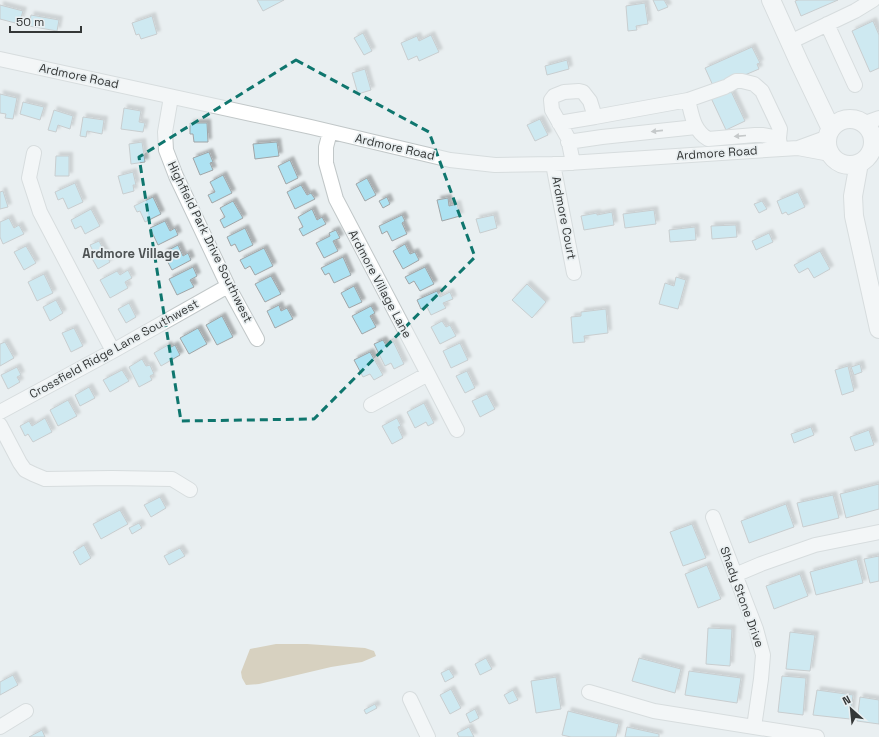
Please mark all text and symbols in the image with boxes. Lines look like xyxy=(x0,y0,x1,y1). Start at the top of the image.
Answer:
scale bar xyxy=(10,8,81,34)
text: 50 m xyxy=(16,14,44,30)
street label: Ardmore Road xyxy=(38,60,120,92)
one-way arrow xyxy=(651,128,663,134)
street label: Ardmore Road xyxy=(354,130,436,164)
one-way arrow xyxy=(734,133,746,140)
street label: Ardmore Road xyxy=(676,142,758,164)
street label: Highfield Park Drive Southwest xyxy=(164,159,256,325)
street label: Ardmore Court xyxy=(548,175,580,261)
street label: Ardmore Village Lane xyxy=(345,227,415,341)
district label: Ardmore Village xyxy=(82,245,180,262)
street label: Crossfield Ridge Lane Southwest xyxy=(27,296,201,402)
street label: Shady Stone Drive xyxy=(716,544,768,650)
north arrow xyxy=(831,689,871,729)
text: N xyxy=(840,692,853,708)

